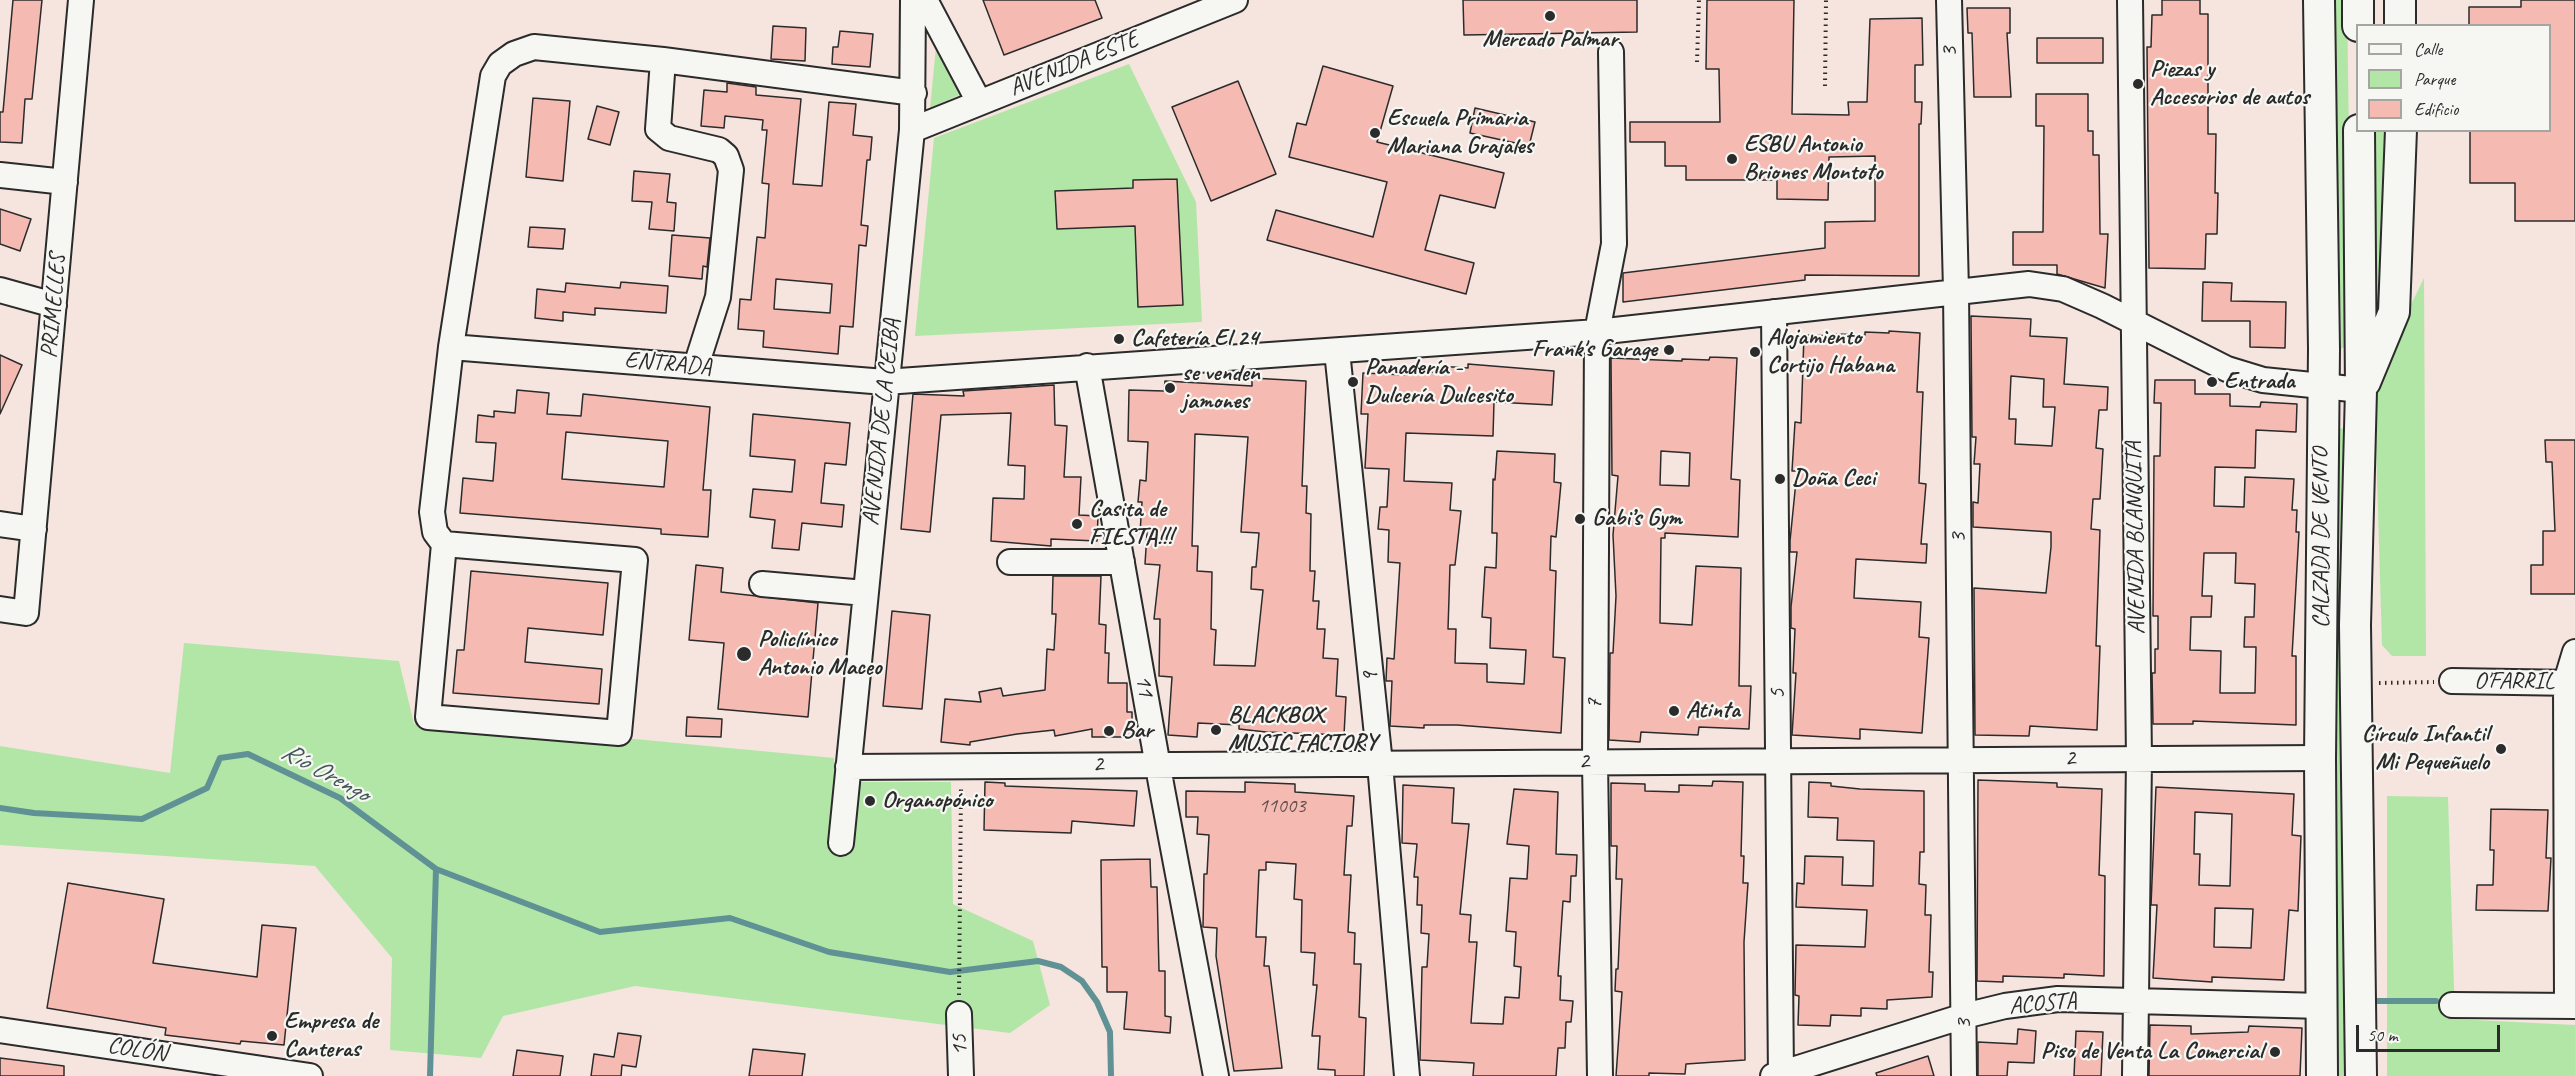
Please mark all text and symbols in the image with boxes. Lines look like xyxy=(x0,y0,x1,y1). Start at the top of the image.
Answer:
marker: Mercado Palmar xyxy=(1543,9,1557,23)
legend xyxy=(2356,24,2551,132)
street label: AVENIDA ESTE xyxy=(1005,25,1143,103)
place label: Mercado Palmar xyxy=(1482,26,1618,54)
text: Calle xyxy=(2414,38,2442,60)
street label: 3 xyxy=(1935,46,1965,58)
place label: Piezas y Accesorios de autos xyxy=(2150,56,2309,112)
text: Parque xyxy=(2414,68,2455,90)
marker: Piezas y Accesorios de autos xyxy=(2131,77,2145,91)
text: Edificio xyxy=(2414,98,2458,120)
place label: Escuela Primaria Mariana Grajales xyxy=(1387,105,1533,161)
marker: Escuela Primaria Mariana Grajales xyxy=(1368,126,1382,140)
place label: ESBU Antonio Briones Montoto xyxy=(1744,131,1882,187)
marker: ESBU Antonio Briones Montoto xyxy=(1725,152,1739,166)
street label: PRIMELLES xyxy=(35,252,73,360)
street label: AVENIDA DE LA CEIBA xyxy=(857,317,907,527)
place label: Alojamiento Cortijo Habana xyxy=(1767,324,1894,380)
place label: Cafetería El 24 xyxy=(1131,325,1258,353)
marker: Cafetería El 24 xyxy=(1112,332,1126,346)
place label: Frank's Garage xyxy=(1532,336,1657,364)
marker: Frank's Garage xyxy=(1662,343,1676,357)
marker: Alojamiento Cortijo Habana xyxy=(1748,345,1762,359)
street label: ENTRADA xyxy=(623,346,713,382)
place label: Panadería - Dulcería Dulcesito xyxy=(1365,354,1513,410)
place label: se venden jamones xyxy=(1182,360,1260,416)
place label: Entrada xyxy=(2224,368,2295,396)
marker: Panadería - Dulcería Dulcesito xyxy=(1346,375,1360,389)
marker: Entrada xyxy=(2205,375,2219,389)
marker: se venden jamones xyxy=(1163,381,1177,395)
street label: AVENIDA BLANQUITA xyxy=(2120,441,2152,635)
street label: CALZADA DE VENTO xyxy=(2308,448,2336,628)
place label: Doña Ceci xyxy=(1792,465,1875,493)
marker: Doña Ceci xyxy=(1773,472,1787,486)
place label: Casita de FIESTA!!! xyxy=(1089,496,1172,552)
place label: Gabi’s Gym xyxy=(1592,505,1682,533)
marker: Gabi’s Gym xyxy=(1573,512,1587,526)
marker: Casita de FIESTA!!! xyxy=(1070,517,1084,531)
street label: 3 xyxy=(1945,532,1973,544)
place label: Policlínico Antonio Maceo xyxy=(758,626,882,682)
marker: Policlínico Antonio Maceo xyxy=(735,645,753,663)
street label: O'FARRIL xyxy=(2474,668,2554,696)
street label: 9 xyxy=(1356,670,1386,684)
street label: 11 xyxy=(1128,673,1160,699)
street label: 5 xyxy=(1764,688,1792,700)
place label: Atinta xyxy=(1686,697,1740,725)
street label: 7 xyxy=(1581,699,1609,709)
place label: BLACKBOX MUSIC FACTORY xyxy=(1228,702,1377,758)
marker: Atinta xyxy=(1667,704,1681,718)
place label: Bar xyxy=(1121,717,1153,745)
place label: Círculo Infantil Mi Pequeñuelo xyxy=(2362,721,2489,777)
marker: BLACKBOX MUSIC FACTORY xyxy=(1209,723,1223,737)
marker: Bar xyxy=(1102,724,1116,738)
water label: Río Orengo xyxy=(276,736,374,810)
marker: Círculo Infantil Mi Pequeñuelo xyxy=(2494,742,2508,756)
street label: 2 xyxy=(2065,745,2075,773)
street label: 2 xyxy=(1579,748,1589,776)
street label: 2 xyxy=(1093,751,1103,779)
place label: Organopónico xyxy=(882,787,992,815)
house number: 11003 xyxy=(1258,793,1306,819)
marker: Organopónico xyxy=(863,794,877,808)
street label: ACOSTA xyxy=(2008,987,2078,1021)
place label: Empresa de Canteras xyxy=(284,1008,378,1064)
scale bar xyxy=(2359,1013,2503,1051)
street label: 3 xyxy=(1950,1019,1978,1029)
text: 50 m xyxy=(2367,1024,2398,1046)
marker: Empresa de Canteras xyxy=(265,1029,279,1043)
street label: COLÓN xyxy=(105,1031,169,1069)
street label: 15 xyxy=(945,1034,975,1056)
place label: Piso de Venta La Comercial xyxy=(2041,1038,2263,1066)
marker: Piso de Venta La Comercial xyxy=(2268,1045,2282,1059)

